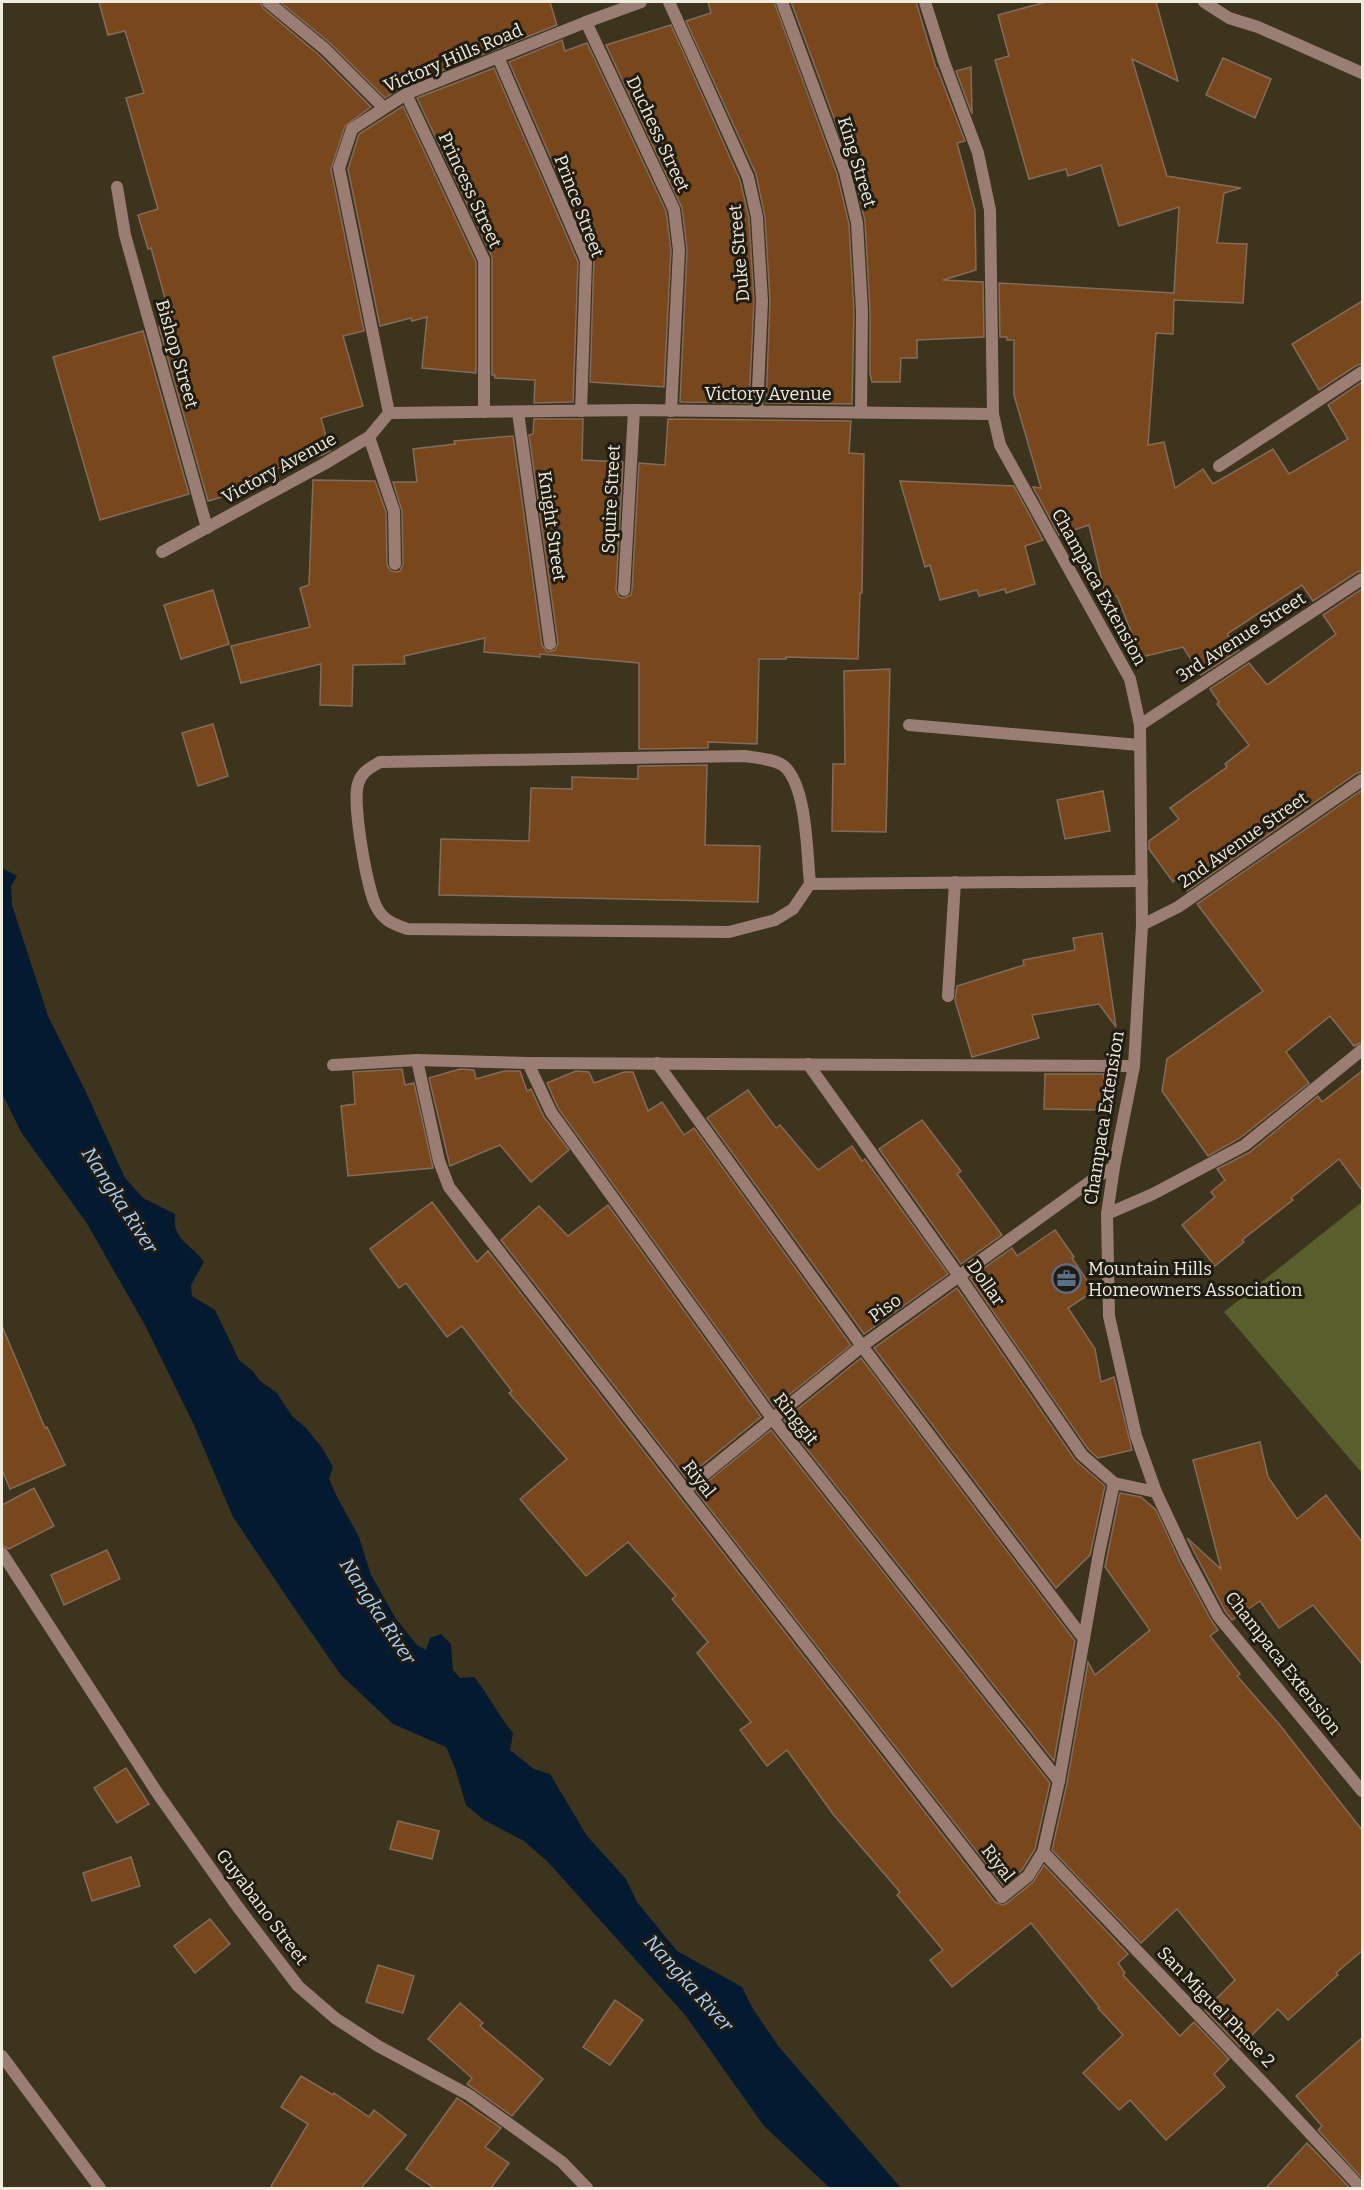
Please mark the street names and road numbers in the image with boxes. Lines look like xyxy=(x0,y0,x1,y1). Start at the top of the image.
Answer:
street label: Victory Hills Road xyxy=(380,19,526,97)
street label: Duchess Street xyxy=(622,72,695,196)
street label: King Street xyxy=(833,114,881,210)
street label: Princess Street xyxy=(434,129,507,252)
street label: Prince Street xyxy=(549,152,609,261)
street label: Duke Street xyxy=(724,203,754,303)
street label: Bishop Street xyxy=(151,297,203,411)
street label: Victory Avenue xyxy=(704,383,832,405)
street label: Victory Avenue xyxy=(218,428,340,508)
street label: Squire Street xyxy=(597,443,625,554)
street label: Knight Street xyxy=(533,469,571,583)
street label: Champaca Extension xyxy=(1047,505,1152,670)
street label: 3rd Avenue Street xyxy=(1172,587,1310,687)
street label: 2nd Avenue Street xyxy=(1174,787,1312,893)
street label: Champaca Extension xyxy=(1079,1029,1129,1207)
street label: Dollar xyxy=(962,1256,1010,1310)
street label: Piso xyxy=(864,1289,906,1327)
street label: Ringgit xyxy=(769,1388,824,1450)
street label: Riyal xyxy=(678,1456,720,1502)
street label: Champaca Extension xyxy=(1220,1587,1346,1740)
street label: Riyal xyxy=(977,1840,1019,1886)
street label: Guyabano Street xyxy=(211,1845,313,1970)
street label: San Miguel Phase 2 xyxy=(1153,1942,1279,2072)

